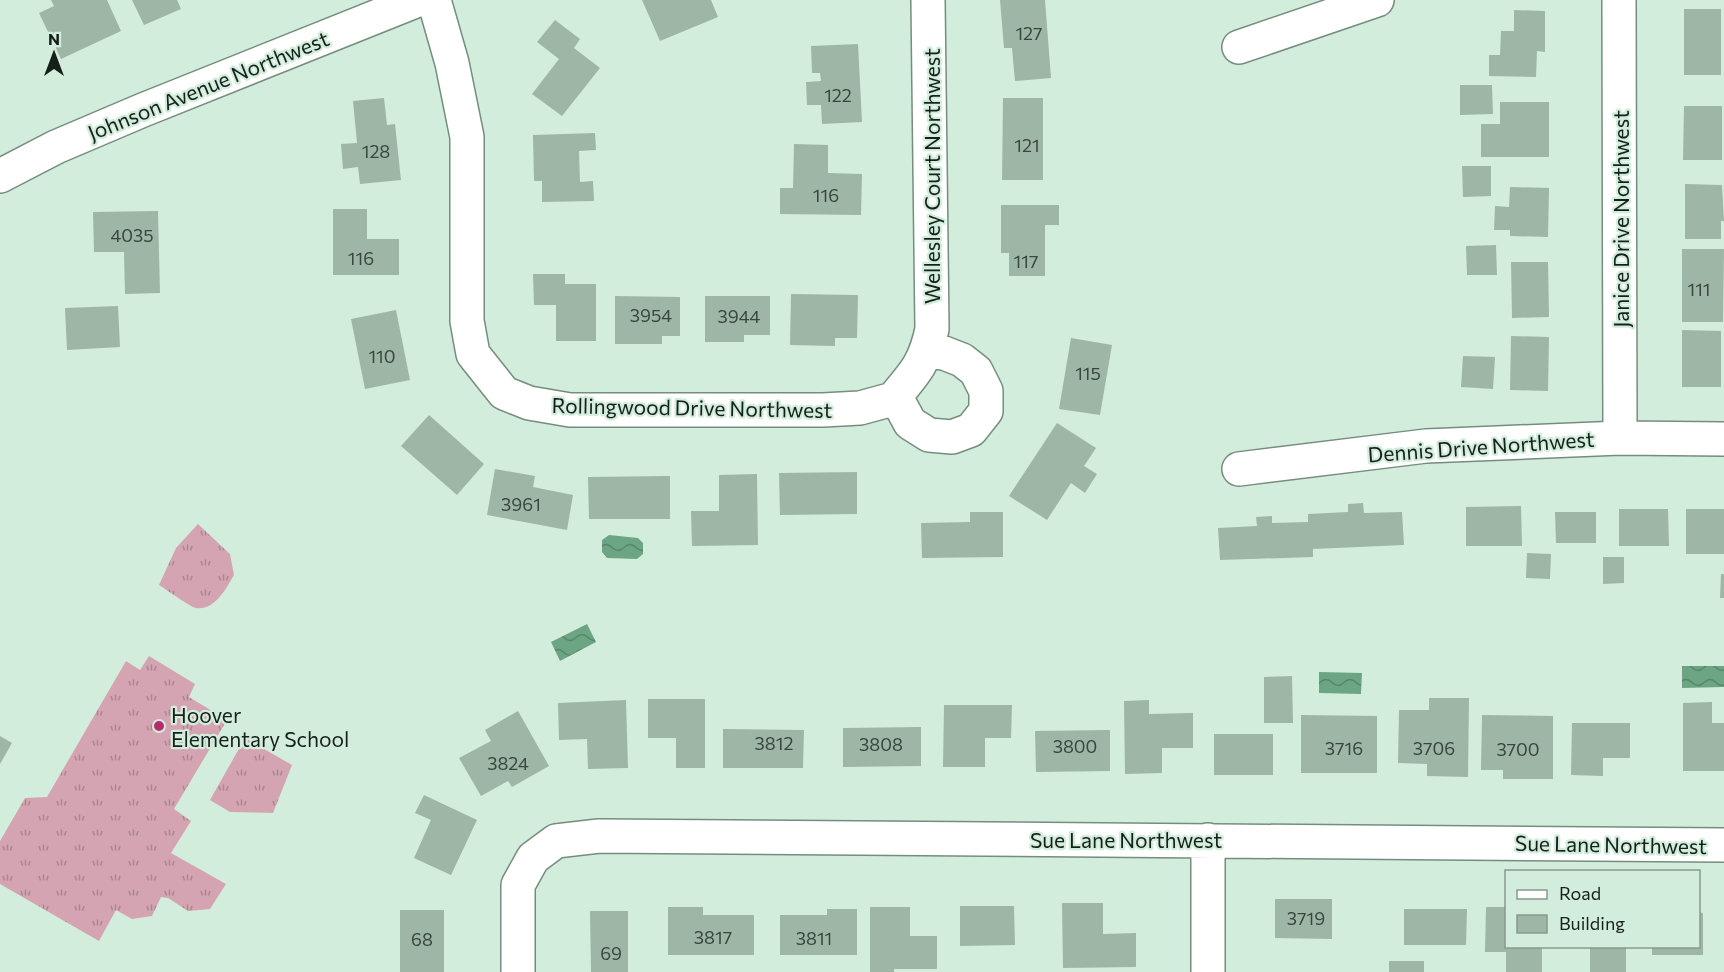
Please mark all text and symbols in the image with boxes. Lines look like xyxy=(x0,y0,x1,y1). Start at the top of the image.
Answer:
house number: 127 xyxy=(1015,22,1043,44)
north arrow xyxy=(24,24,84,84)
street label: Johnson Avenue Northwest xyxy=(84,25,332,145)
text: N xyxy=(48,29,60,48)
street label: Wellesley Court Northwest xyxy=(919,48,944,304)
house number: 122 xyxy=(824,84,852,106)
street label: Janice Drive Northwest xyxy=(1608,110,1633,328)
house number: 121 xyxy=(1014,134,1040,156)
house number: 128 xyxy=(362,140,390,162)
house number: 116 xyxy=(813,184,839,206)
house number: 4035 xyxy=(110,224,154,246)
house number: 116 xyxy=(348,247,374,269)
house number: 117 xyxy=(1014,250,1038,272)
house number: 111 xyxy=(1687,278,1711,300)
house number: 3954 xyxy=(630,304,672,326)
house number: 3944 xyxy=(718,305,761,327)
house number: 110 xyxy=(368,345,396,367)
house number: 115 xyxy=(1075,362,1101,384)
street label: Rollingwood Drive Northwest xyxy=(551,392,833,422)
street label: Dennis Drive Northwest xyxy=(1367,426,1595,466)
house number: 3961 xyxy=(501,493,541,515)
place label: Hoover Elementary School xyxy=(171,702,349,751)
marker: Hoover Elementary School xyxy=(152,719,166,733)
house number: 3812 xyxy=(755,732,793,754)
house number: 3808 xyxy=(859,733,903,755)
house number: 3800 xyxy=(1053,735,1097,757)
house number: 3716 xyxy=(1325,737,1363,759)
house number: 3706 xyxy=(1413,737,1455,759)
house number: 3700 xyxy=(1496,738,1540,760)
house number: 3824 xyxy=(487,752,529,774)
street label: Sue Lane Northwest xyxy=(1030,827,1222,852)
street label: Sue Lane Northwest xyxy=(1515,830,1707,858)
legend xyxy=(1505,870,1700,948)
text: Road xyxy=(1559,882,1601,904)
house number: 3719 xyxy=(1287,907,1325,929)
text: Building xyxy=(1559,912,1625,934)
house number: 3817 xyxy=(694,926,732,948)
house number: 3811 xyxy=(796,927,832,949)
house number: 68 xyxy=(411,928,433,950)
house number: 69 xyxy=(600,942,622,964)

